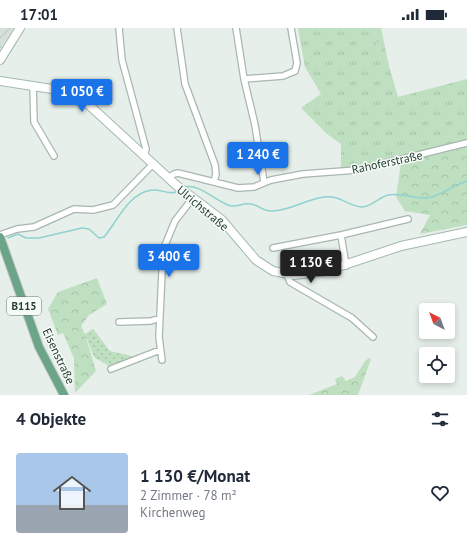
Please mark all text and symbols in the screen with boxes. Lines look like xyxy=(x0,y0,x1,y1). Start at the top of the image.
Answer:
text: 17:01 xyxy=(20,5,58,24)
pin: 1 050 € xyxy=(45,79,119,113)
text: 1 050 € xyxy=(60,83,104,100)
pin: 1 240 € xyxy=(221,142,295,176)
text: 1 240 € xyxy=(236,146,280,163)
street label: Rahoferstraße xyxy=(350,147,424,177)
street label: Ulrichstraße xyxy=(174,182,232,234)
pin: 3 400 € xyxy=(132,244,206,278)
text: 3 400 € xyxy=(147,248,191,265)
pin: 1 130 € xyxy=(274,250,348,284)
text: 1 130 € xyxy=(289,254,333,271)
road number: B115 xyxy=(7,297,41,315)
north arrow xyxy=(419,303,455,339)
map controls xyxy=(419,303,455,383)
street label: Eisenstraße xyxy=(40,326,78,386)
button: locate xyxy=(419,347,455,383)
text: 4 Objekte xyxy=(16,408,86,430)
icon: filters xyxy=(429,408,451,430)
text: 1 130 €/Monat xyxy=(140,465,250,487)
icon: home xyxy=(48,469,96,517)
icon: heart xyxy=(429,482,451,504)
text: 2 Zimmer · 78 m² xyxy=(140,487,237,504)
text: Kirchenweg xyxy=(140,504,205,521)

